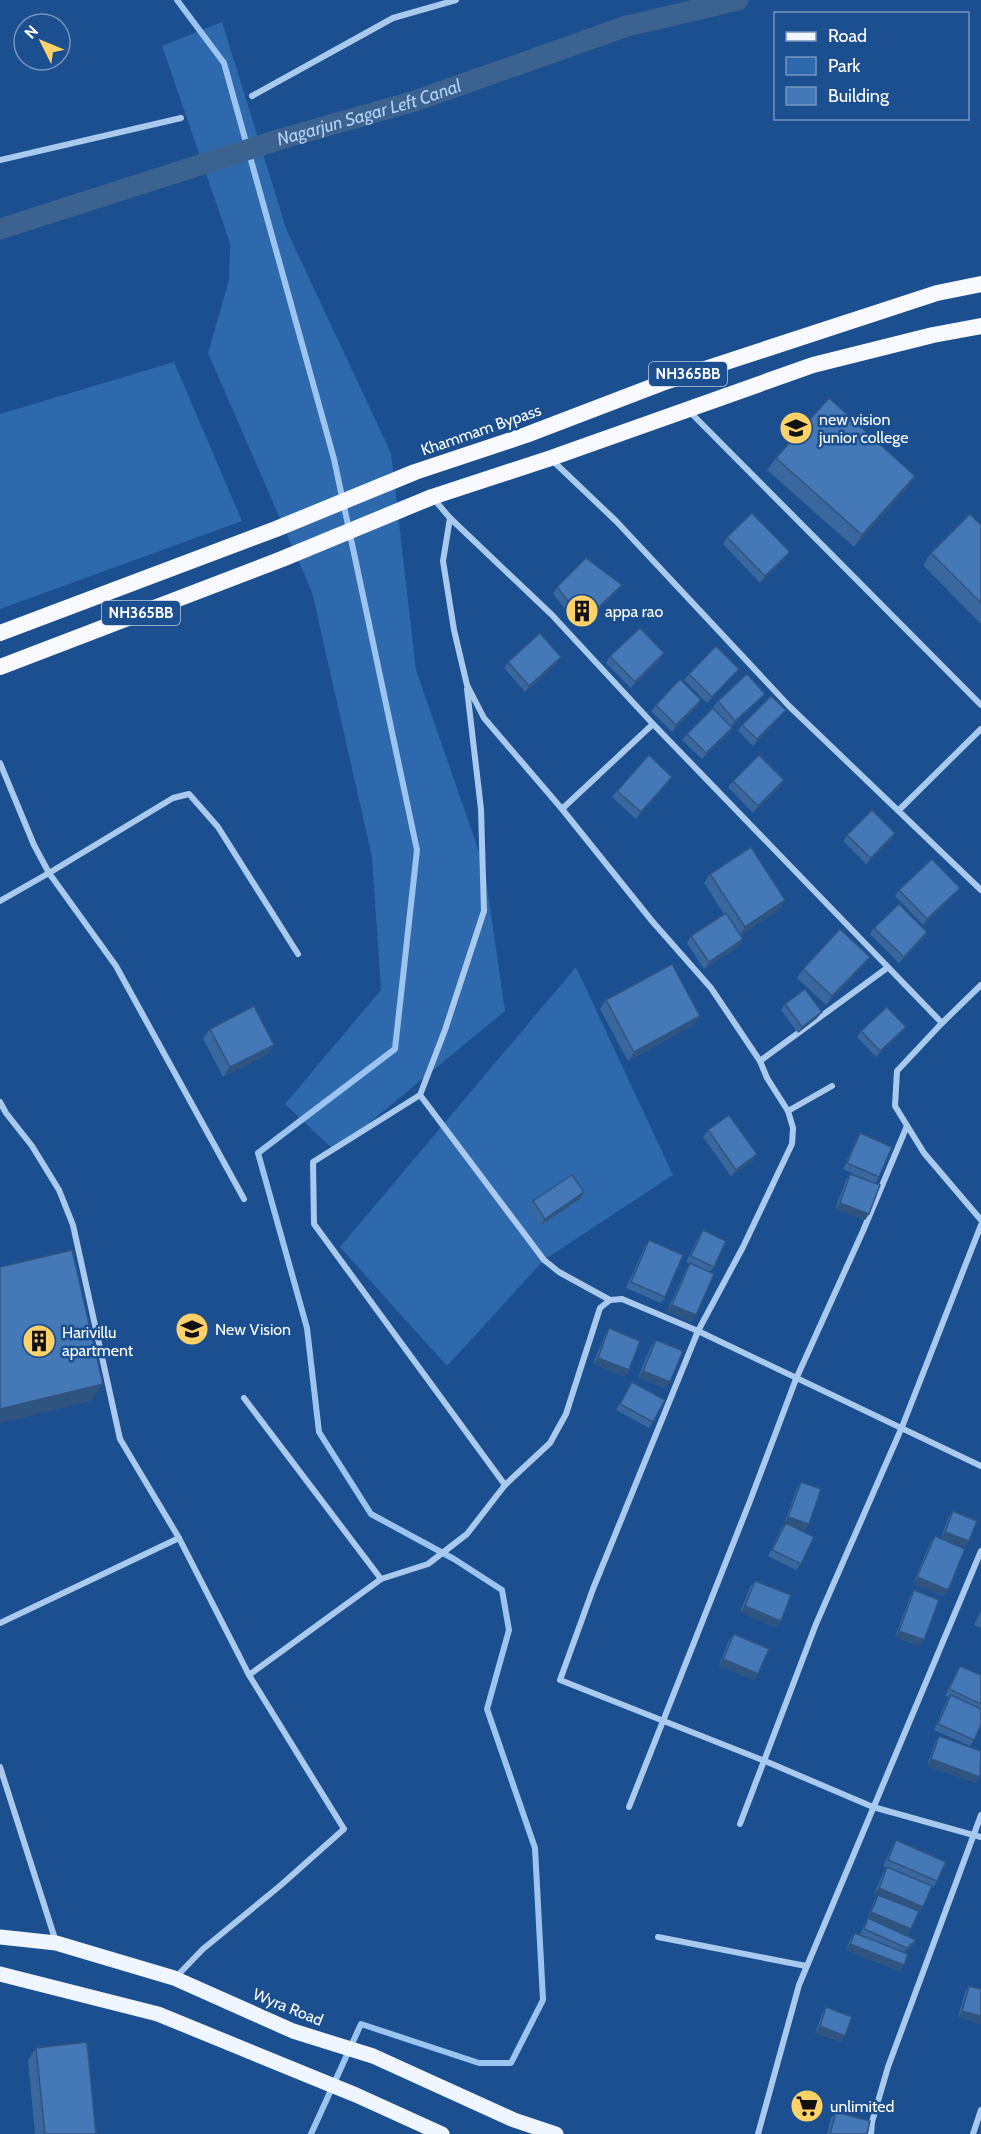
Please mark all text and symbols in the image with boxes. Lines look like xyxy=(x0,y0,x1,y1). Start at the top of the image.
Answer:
north arrow xyxy=(12,12,72,72)
legend xyxy=(774,12,969,120)
text: N xyxy=(21,21,42,43)
text: Road xyxy=(828,25,867,47)
text: Park xyxy=(828,55,861,77)
water label: Nagarjun Sagar Left Canal xyxy=(274,74,465,151)
text: Building xyxy=(828,85,890,107)
road number: NH365BB xyxy=(649,362,727,386)
street label: Khammam Bypass xyxy=(418,400,544,459)
school or university icon: new vision junior college xyxy=(778,410,814,446)
place label: new vision junior college xyxy=(818,410,908,447)
building icon: appa rao xyxy=(564,593,600,629)
road number: NH365BB xyxy=(102,601,180,625)
place label: appa rao xyxy=(605,602,663,621)
school or university icon: New Vision xyxy=(174,1311,210,1347)
place label: New Vision xyxy=(215,1320,291,1339)
building icon: Harivillu apartment xyxy=(21,1323,57,1359)
place label: Harivillu apartment xyxy=(62,1323,134,1360)
street label: Wyra Road xyxy=(250,1984,326,2030)
supermarket icon: unlimited xyxy=(789,2088,825,2124)
place label: unlimited xyxy=(830,2097,894,2116)

